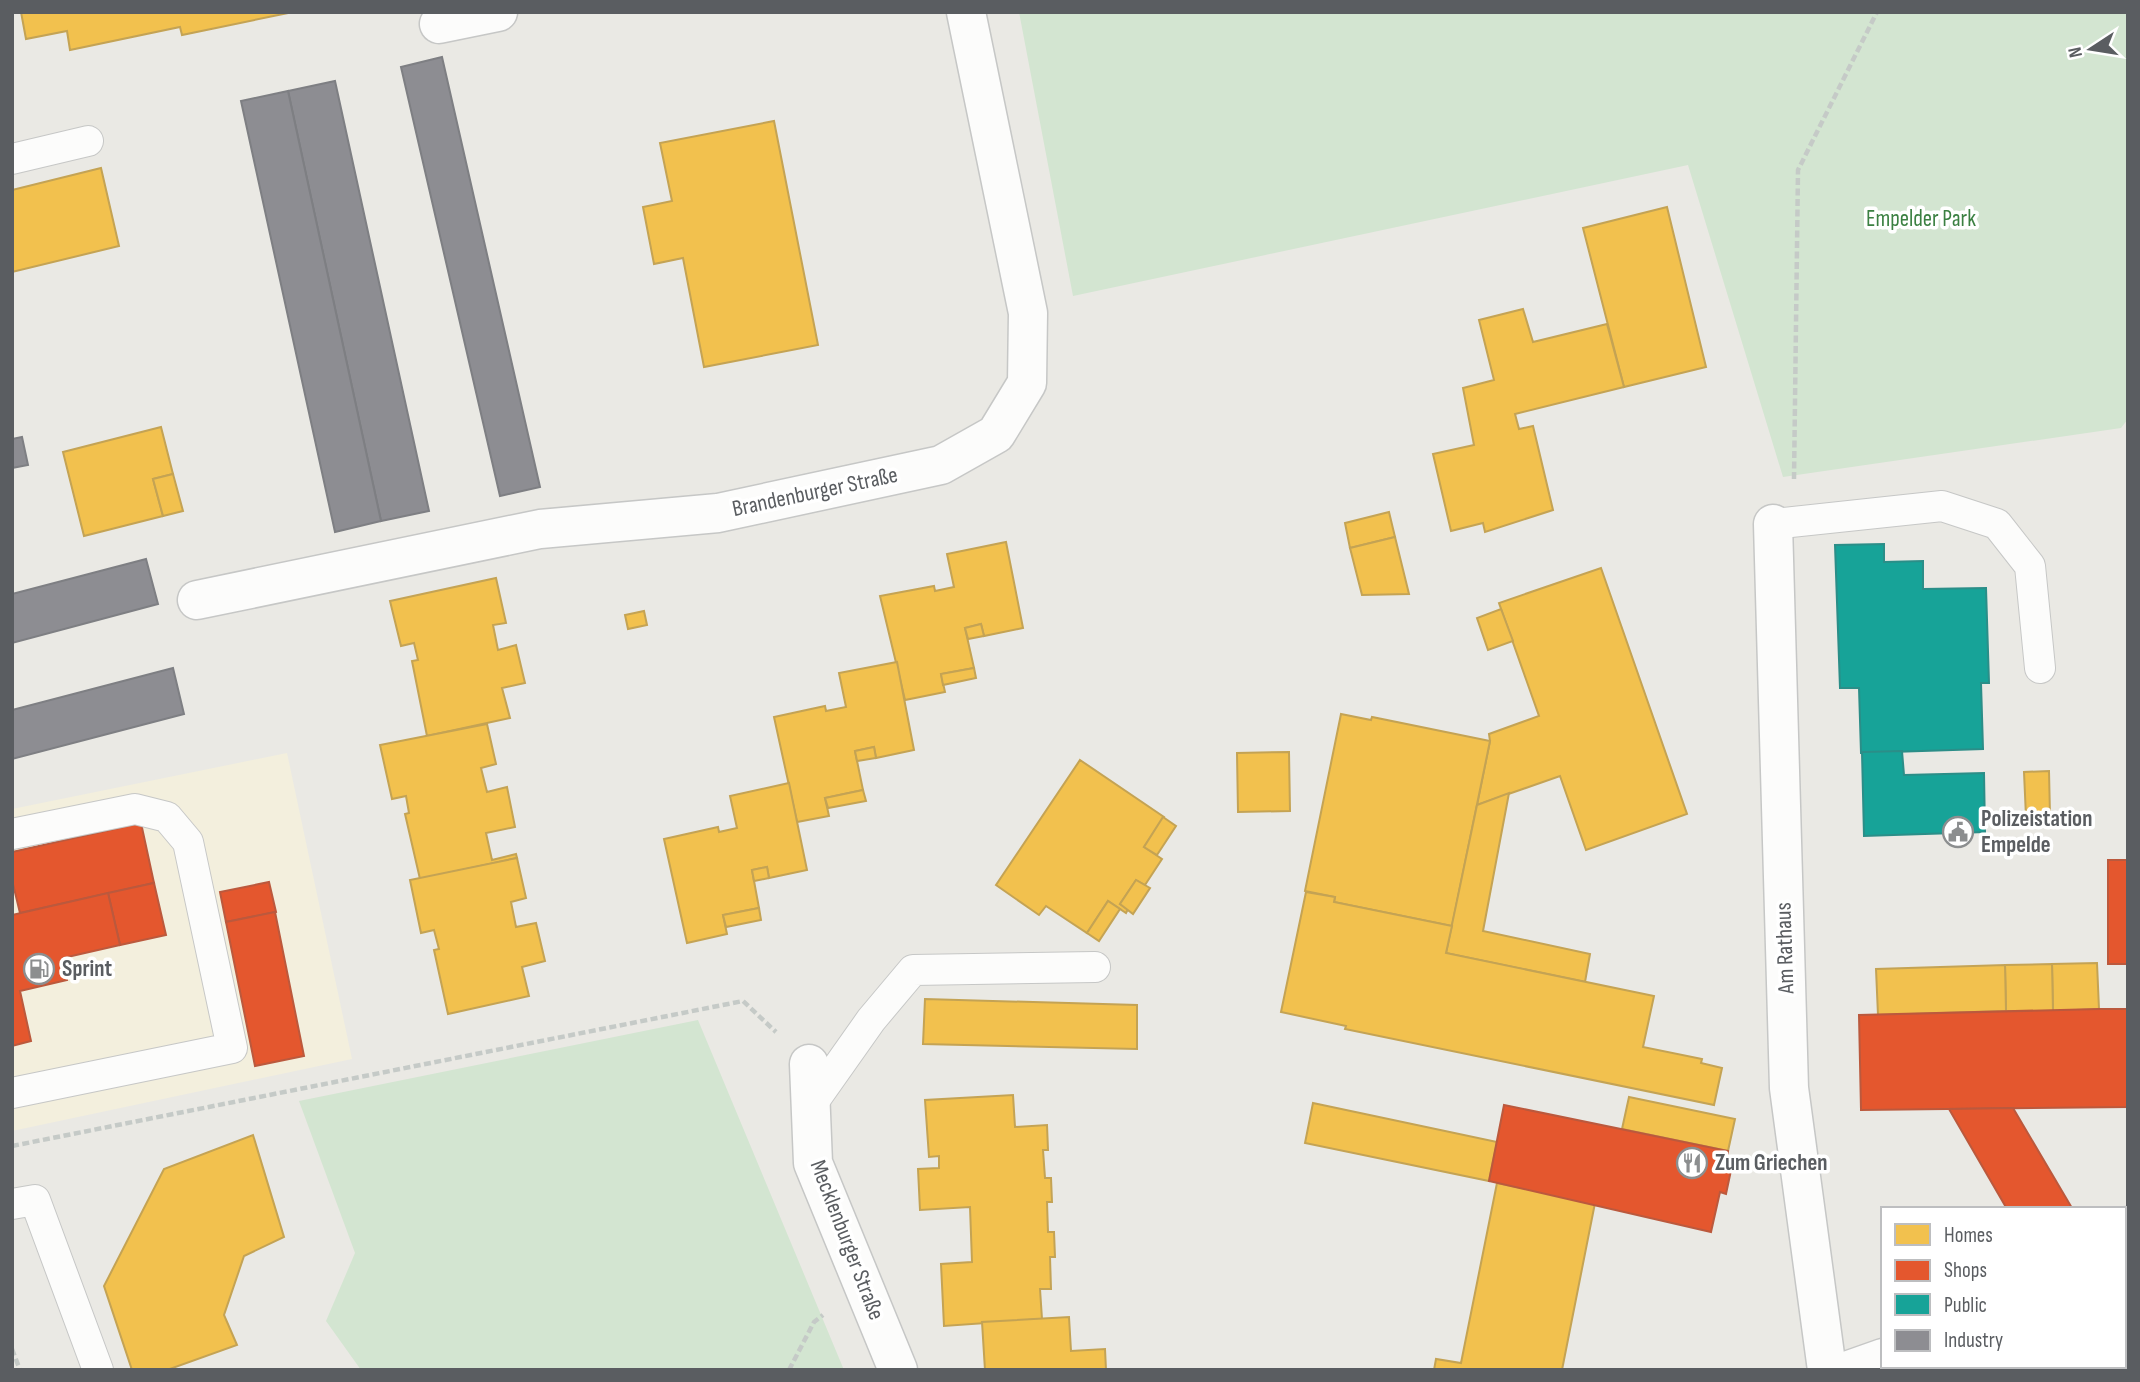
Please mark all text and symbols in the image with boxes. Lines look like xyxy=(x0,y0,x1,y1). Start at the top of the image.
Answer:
north arrow xyxy=(2056,14,2126,84)
text: N xyxy=(2064,45,2088,60)
park label: Empelder Park xyxy=(1866,205,1976,233)
street label: Brandenburger Straße xyxy=(730,461,900,523)
place label: Polizeistation Empelde xyxy=(1981,805,2092,859)
public building icon: Polizeistation Empelde xyxy=(1941,815,1975,849)
street label: Am Rathaus xyxy=(1769,902,1801,995)
fuel station icon: Sprint xyxy=(22,952,56,986)
place label: Sprint xyxy=(62,955,113,983)
restaurant icon: Zum Griechen xyxy=(1675,1146,1709,1180)
place label: Zum Griechen xyxy=(1715,1149,1828,1177)
street label: Mecklenburger Straße xyxy=(804,1156,890,1324)
legend xyxy=(1881,1207,2126,1368)
text: Homes xyxy=(1944,1223,1993,1248)
text: Shops xyxy=(1944,1258,1987,1283)
text: Public xyxy=(1944,1293,1987,1318)
text: Industry xyxy=(1944,1328,2003,1353)

